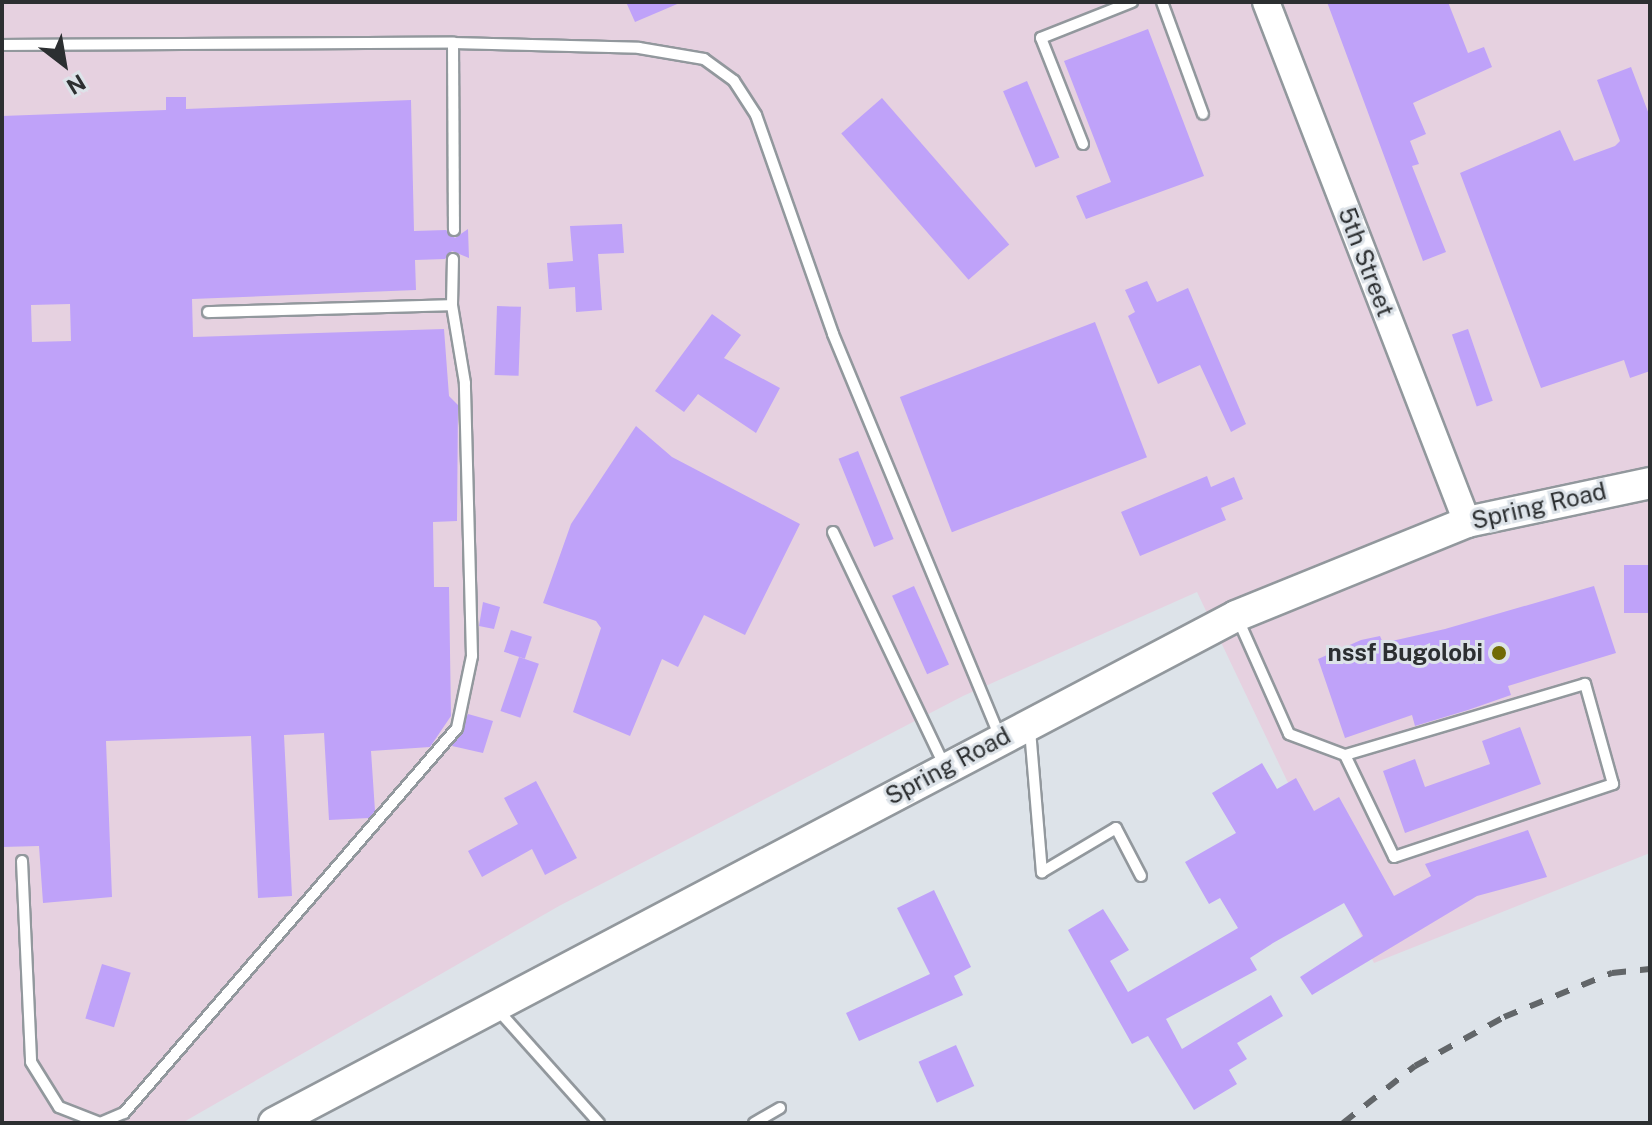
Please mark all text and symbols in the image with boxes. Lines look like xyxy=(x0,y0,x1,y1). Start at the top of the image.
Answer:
north arrow xyxy=(24,24,104,104)
text: N xyxy=(62,69,90,100)
street label: 5th Street xyxy=(1332,203,1400,321)
street label: Spring Road xyxy=(1469,477,1609,535)
place label: nssf Bugolobi xyxy=(1328,639,1483,667)
marker: nssf Bugolobi xyxy=(1490,644,1508,662)
street label: Spring Road xyxy=(881,721,1015,811)

